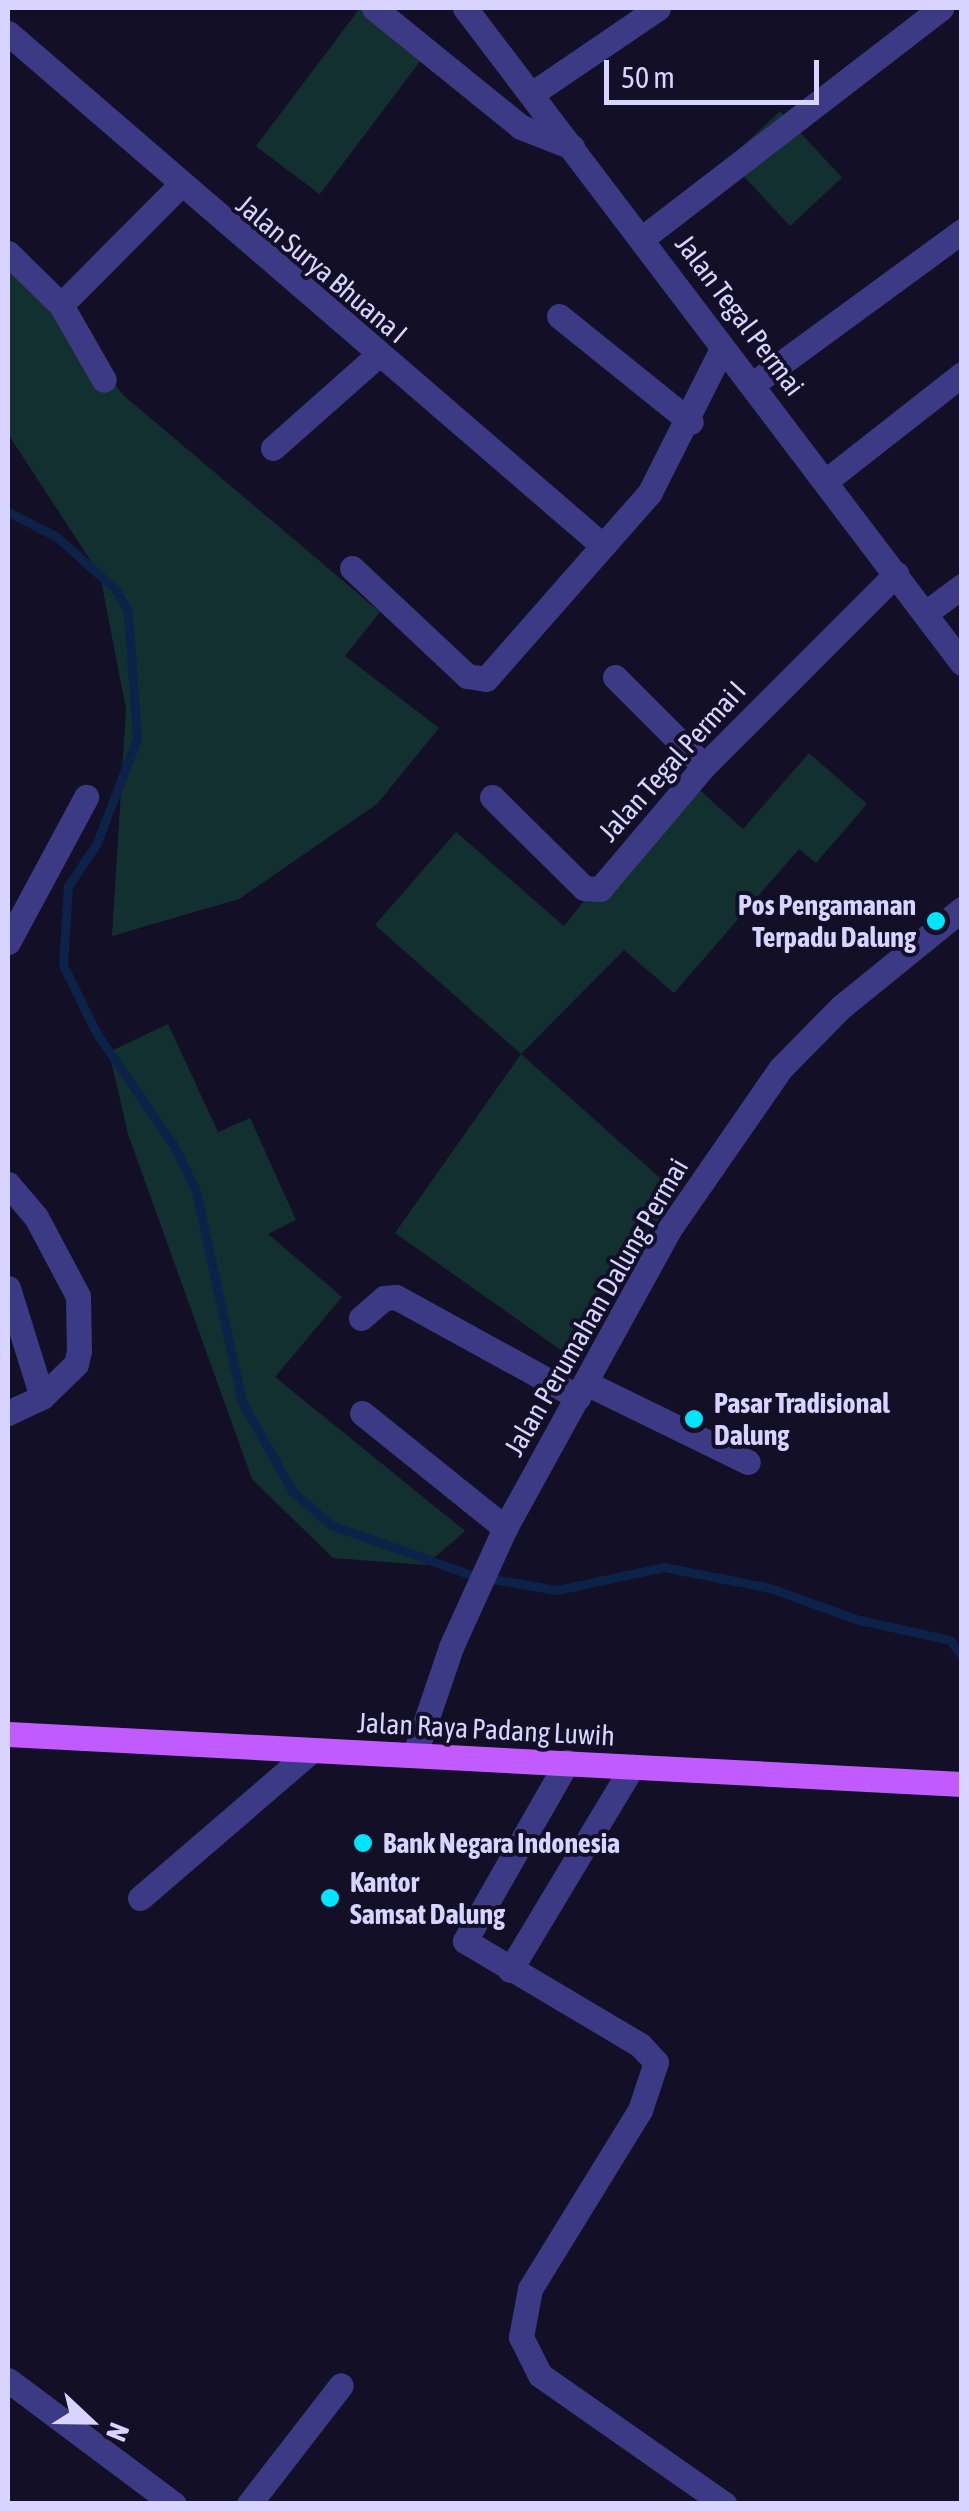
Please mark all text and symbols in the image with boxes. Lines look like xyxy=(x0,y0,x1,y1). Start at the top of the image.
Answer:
scale bar xyxy=(609,40,824,102)
text: 50 m xyxy=(621,60,675,94)
street label: Jalan Surya Bhuana I xyxy=(230,188,414,350)
street label: Jalan Tegal Permai xyxy=(669,228,811,402)
street label: Jalan Tegal Permai I xyxy=(591,674,753,848)
place label: Pos Pengamanan Terpadu Dalung xyxy=(738,888,916,954)
marker: Pos Pengamanan Terpadu Dalung xyxy=(925,910,947,932)
street label: Jalan Perumahan Dalung Permai xyxy=(497,1152,695,1462)
place label: Pasar Tradisional Dalung xyxy=(714,1386,890,1452)
marker: Pasar Tradisional Dalung xyxy=(683,1408,705,1430)
street label: Jalan Raya Padang Luwih xyxy=(356,1705,616,1753)
place label: Bank Negara Indonesia xyxy=(383,1826,620,1860)
marker: Bank Negara Indonesia xyxy=(352,1832,374,1854)
place label: Kantor Samsat Dalung xyxy=(350,1865,505,1931)
marker: Kantor Samsat Dalung xyxy=(319,1887,341,1909)
north arrow xyxy=(40,2371,140,2471)
text: N xyxy=(100,2419,136,2446)

